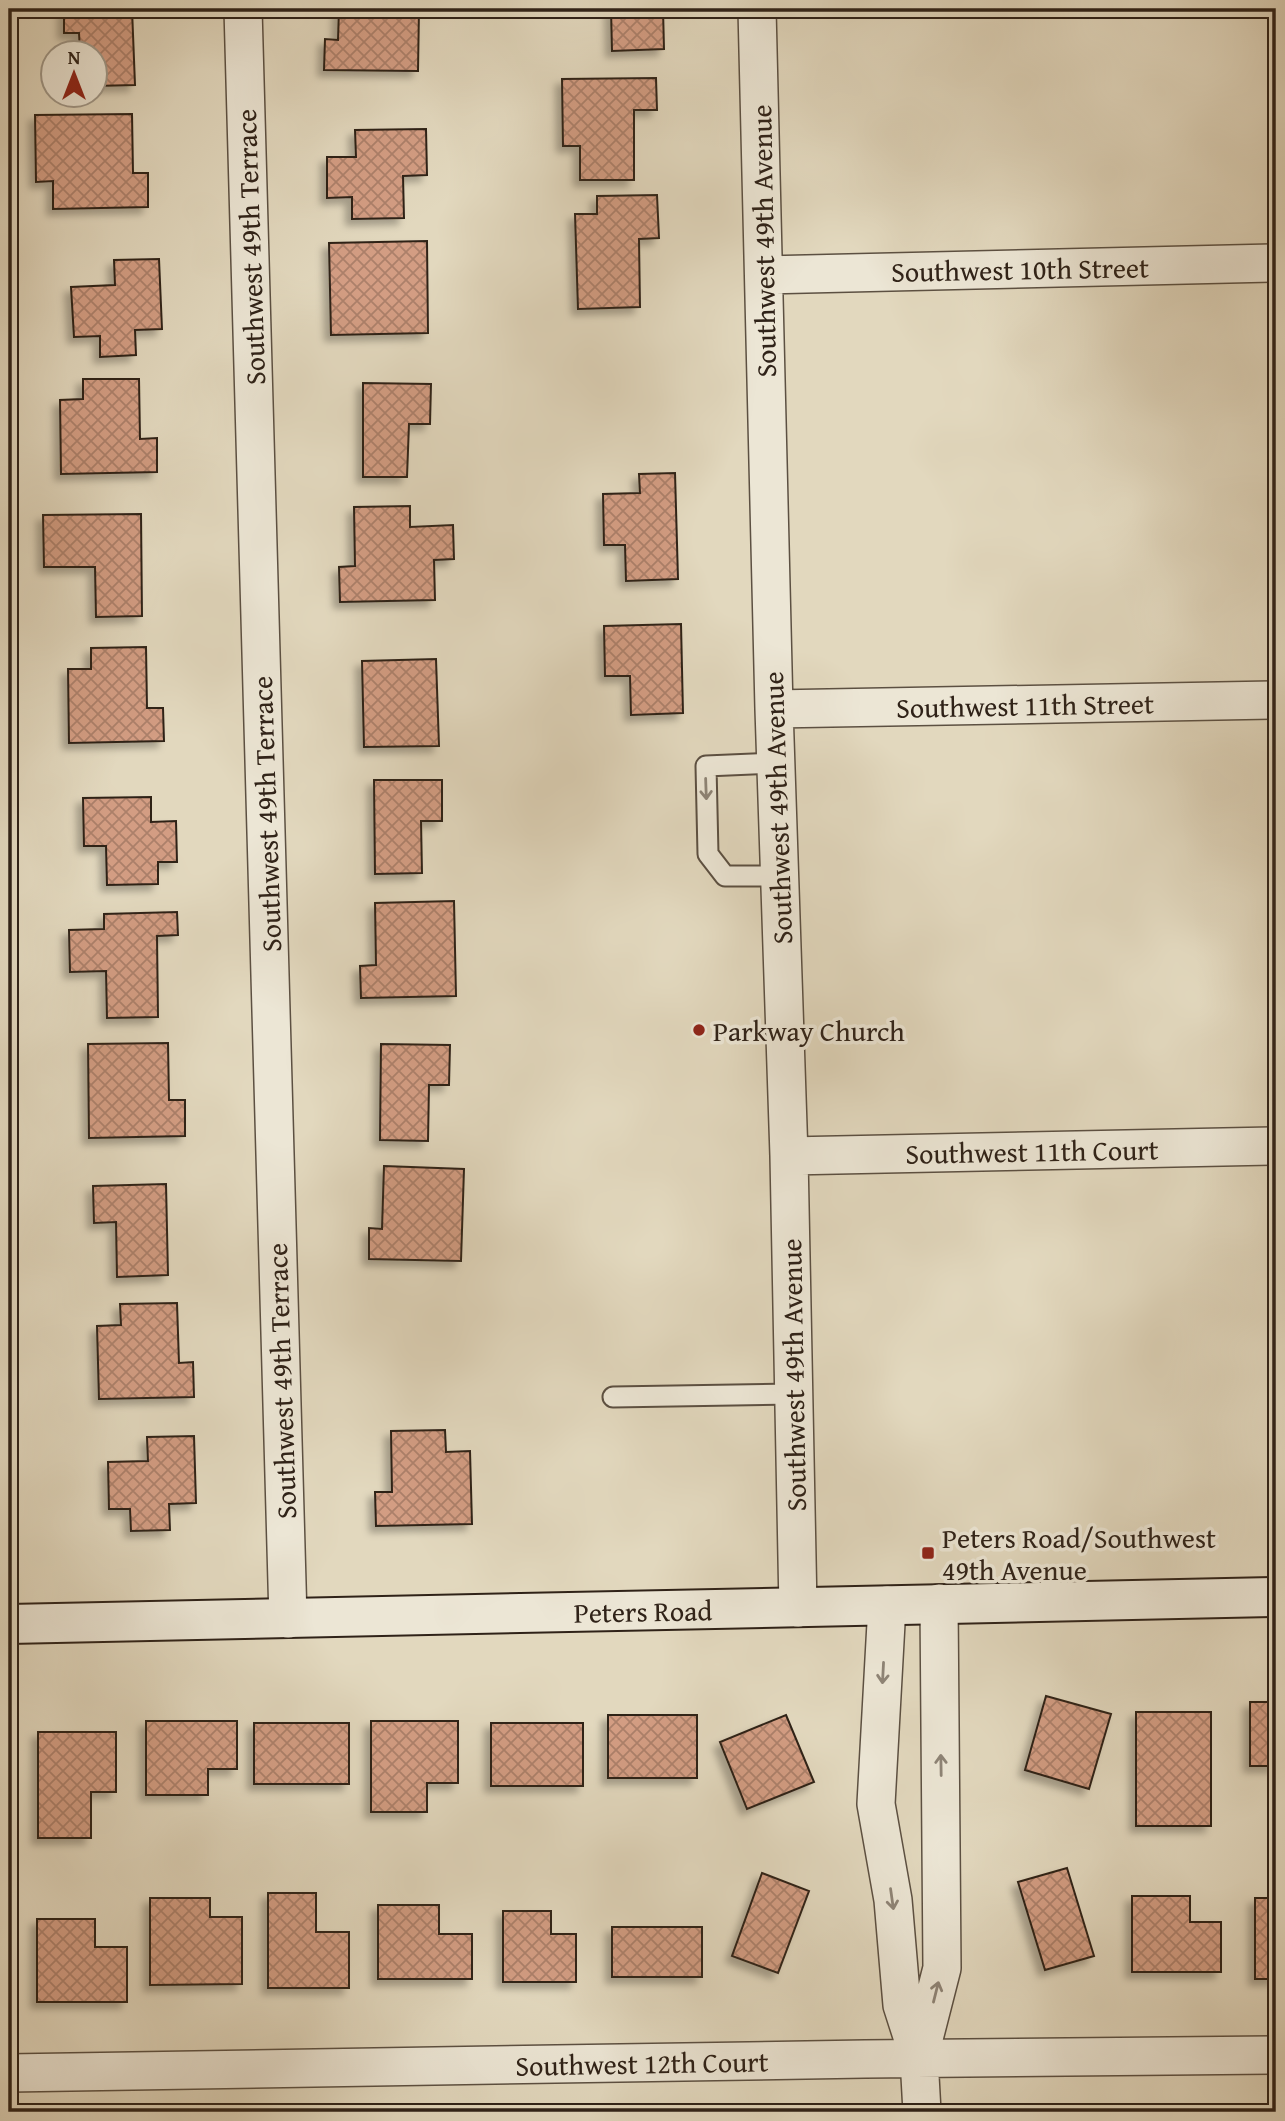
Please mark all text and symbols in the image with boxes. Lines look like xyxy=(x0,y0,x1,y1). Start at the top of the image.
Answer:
north arrow xyxy=(38,38,108,108)
text: N xyxy=(68,43,81,71)
street label: Southwest 49th Avenue xyxy=(740,104,786,378)
street label: Southwest 49th Terrace xyxy=(225,108,275,386)
street label: Southwest 10th Street xyxy=(891,246,1149,292)
street label: Southwest 49th Avenue xyxy=(752,671,802,945)
street label: Southwest 49th Terrace xyxy=(241,675,291,953)
street label: Southwest 11th Street xyxy=(896,682,1154,728)
one-way arrow xyxy=(700,777,713,800)
place label: Parkway Church xyxy=(713,1010,905,1051)
marker: Parkway Church xyxy=(691,1022,707,1038)
street label: Southwest 11th Court xyxy=(905,1128,1159,1174)
street label: Southwest 49th Avenue xyxy=(770,1238,816,1512)
street label: Southwest 49th Terrace xyxy=(256,1242,306,1520)
place label: Peters Road/Southwest 49th Avenue xyxy=(942,1517,1216,1590)
marker: Peters Road/Southwest 49th Avenue xyxy=(920,1545,936,1561)
street label: Peters Road xyxy=(573,1589,713,1633)
one-way arrow xyxy=(876,1661,889,1684)
one-way arrow xyxy=(934,1754,948,1777)
one-way arrow xyxy=(886,1887,899,1910)
one-way arrow xyxy=(930,1981,943,2004)
street label: Southwest 12th Court xyxy=(515,2040,769,2086)

